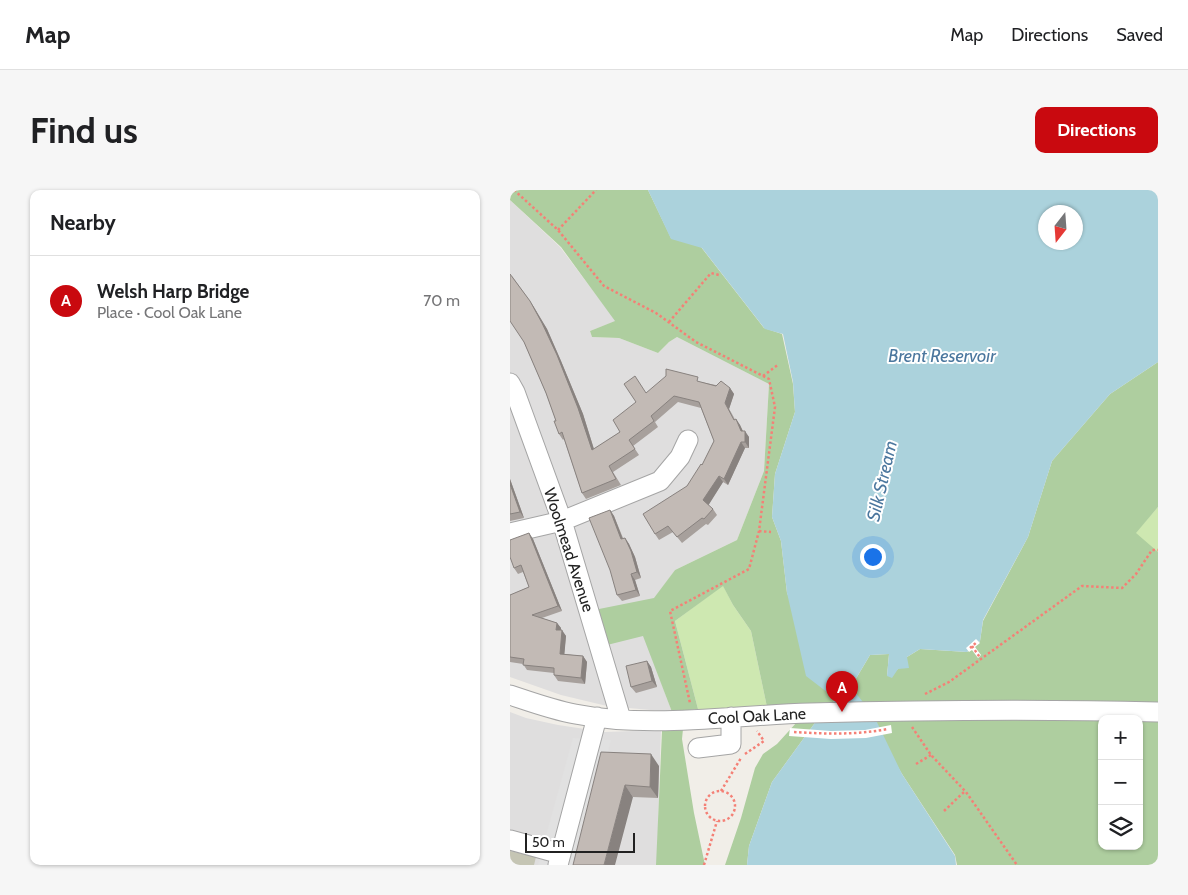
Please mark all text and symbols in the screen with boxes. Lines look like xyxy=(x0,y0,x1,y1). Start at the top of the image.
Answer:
text: Map xyxy=(25,20,71,49)
text: Map xyxy=(950,24,983,46)
text: Directions xyxy=(1011,24,1088,46)
text: Saved xyxy=(1116,24,1163,46)
button: Directions xyxy=(1035,107,1158,153)
text: Find us xyxy=(30,109,138,152)
north arrow xyxy=(1038,205,1083,250)
text: Nearby xyxy=(50,210,116,235)
text: Welsh Harp Bridge xyxy=(97,280,249,303)
text: A xyxy=(61,291,71,310)
text: 70 m xyxy=(423,291,460,310)
text: Place · Cool Oak Lane xyxy=(97,303,242,322)
water label: Brent Reservoir xyxy=(888,345,997,367)
water label: Silk Stream xyxy=(862,439,902,523)
street label: Woolmead Avenue xyxy=(540,486,598,614)
your location xyxy=(860,544,886,570)
pin: A xyxy=(826,671,858,712)
street label: Cool Oak Lane xyxy=(708,704,806,728)
map controls xyxy=(1098,715,1143,850)
button: + xyxy=(1098,715,1143,760)
button: − xyxy=(1098,760,1143,805)
button: layers xyxy=(1098,805,1143,850)
scale bar xyxy=(525,830,635,853)
text: 50 m xyxy=(532,833,565,851)

